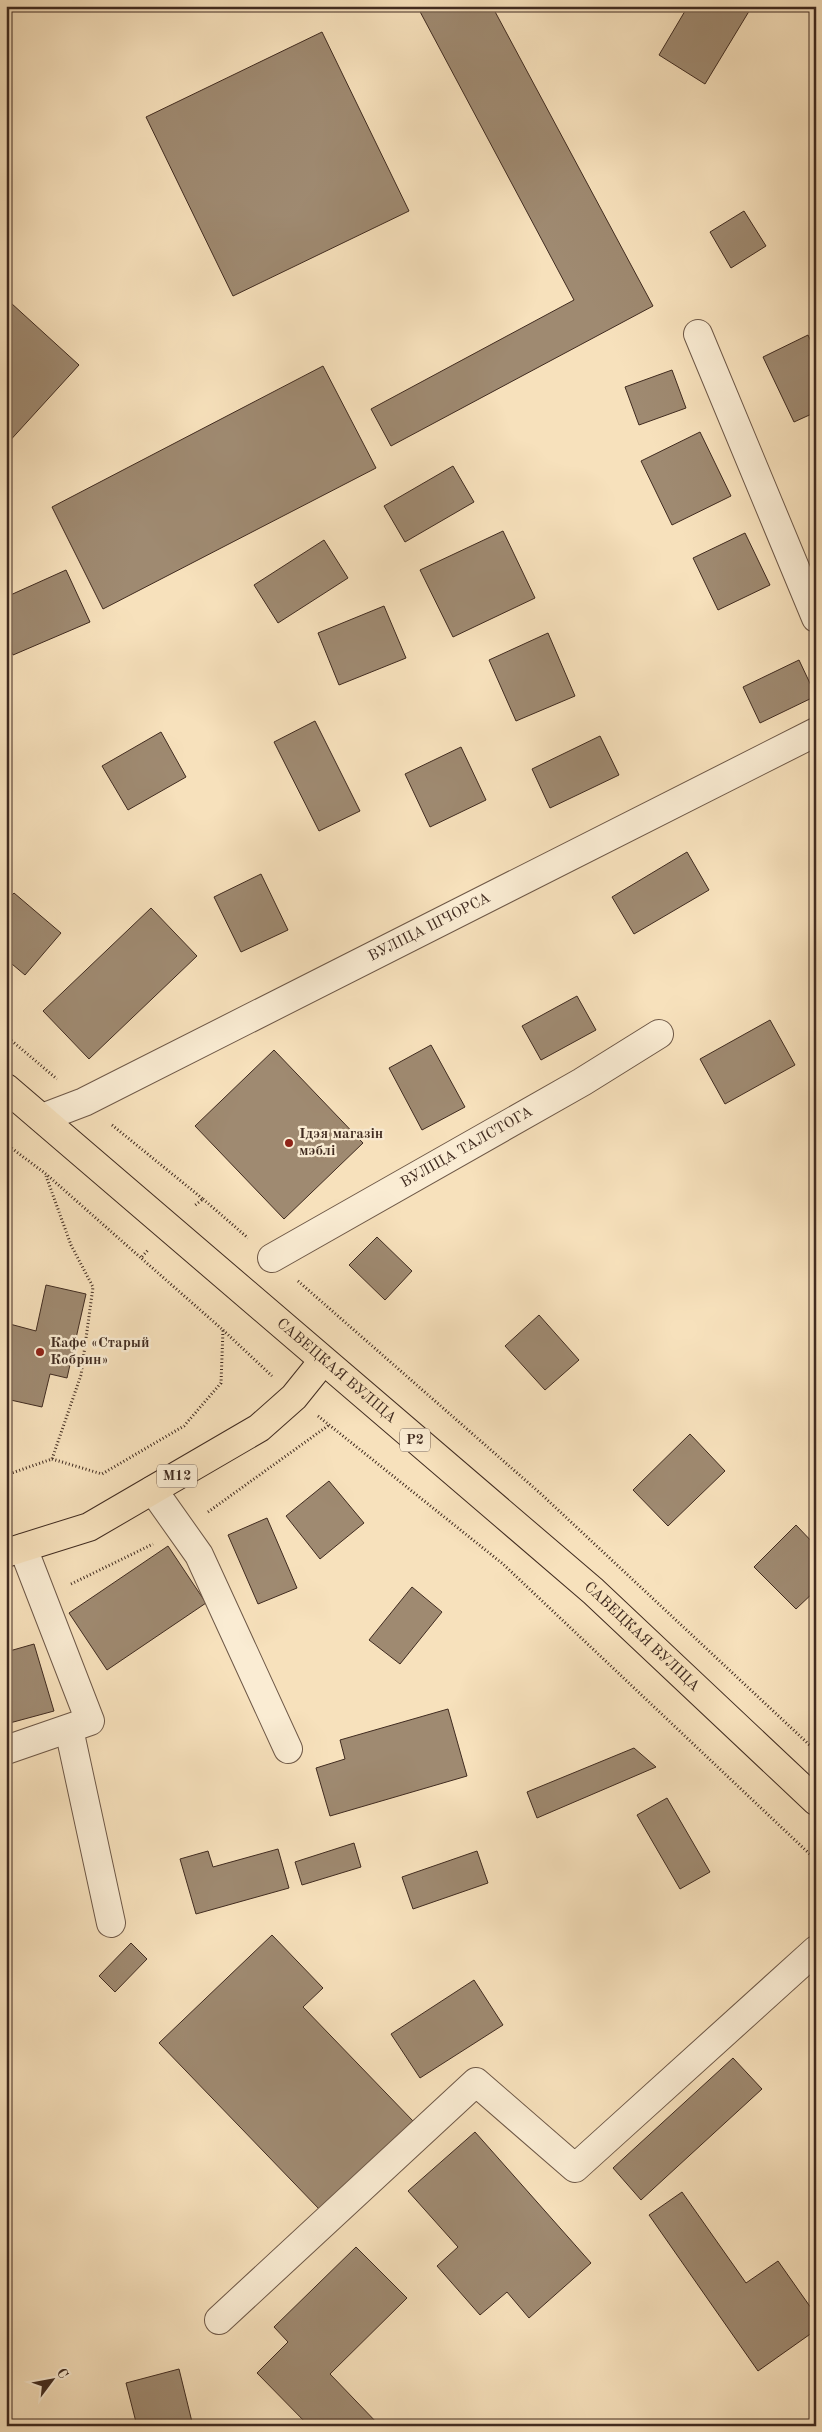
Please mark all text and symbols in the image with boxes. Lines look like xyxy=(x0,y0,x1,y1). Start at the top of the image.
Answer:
street label: ВУЛІЦА ШЧОРСА xyxy=(366,890,493,964)
street label: ВУЛІЦА ТАЛСТОГА xyxy=(398,1104,536,1191)
place label: Ідэя магазін мэблі xyxy=(299,1127,383,1159)
marker: Ідэя магазін мэблі xyxy=(283,1137,295,1149)
street label: САВЕЦКАЯ ВУЛІЦА xyxy=(274,1316,399,1427)
place label: Кафе «Старый Кобрин» xyxy=(50,1336,150,1368)
marker: Кафе «Старый Кобрин» xyxy=(34,1346,46,1358)
road number: Р2 xyxy=(400,1428,430,1452)
road number: М12 xyxy=(157,1464,197,1488)
street label: САВЕЦКАЯ ВУЛІЦА xyxy=(581,1579,703,1695)
north arrow xyxy=(28,2354,78,2404)
text: С xyxy=(54,2366,71,2381)

